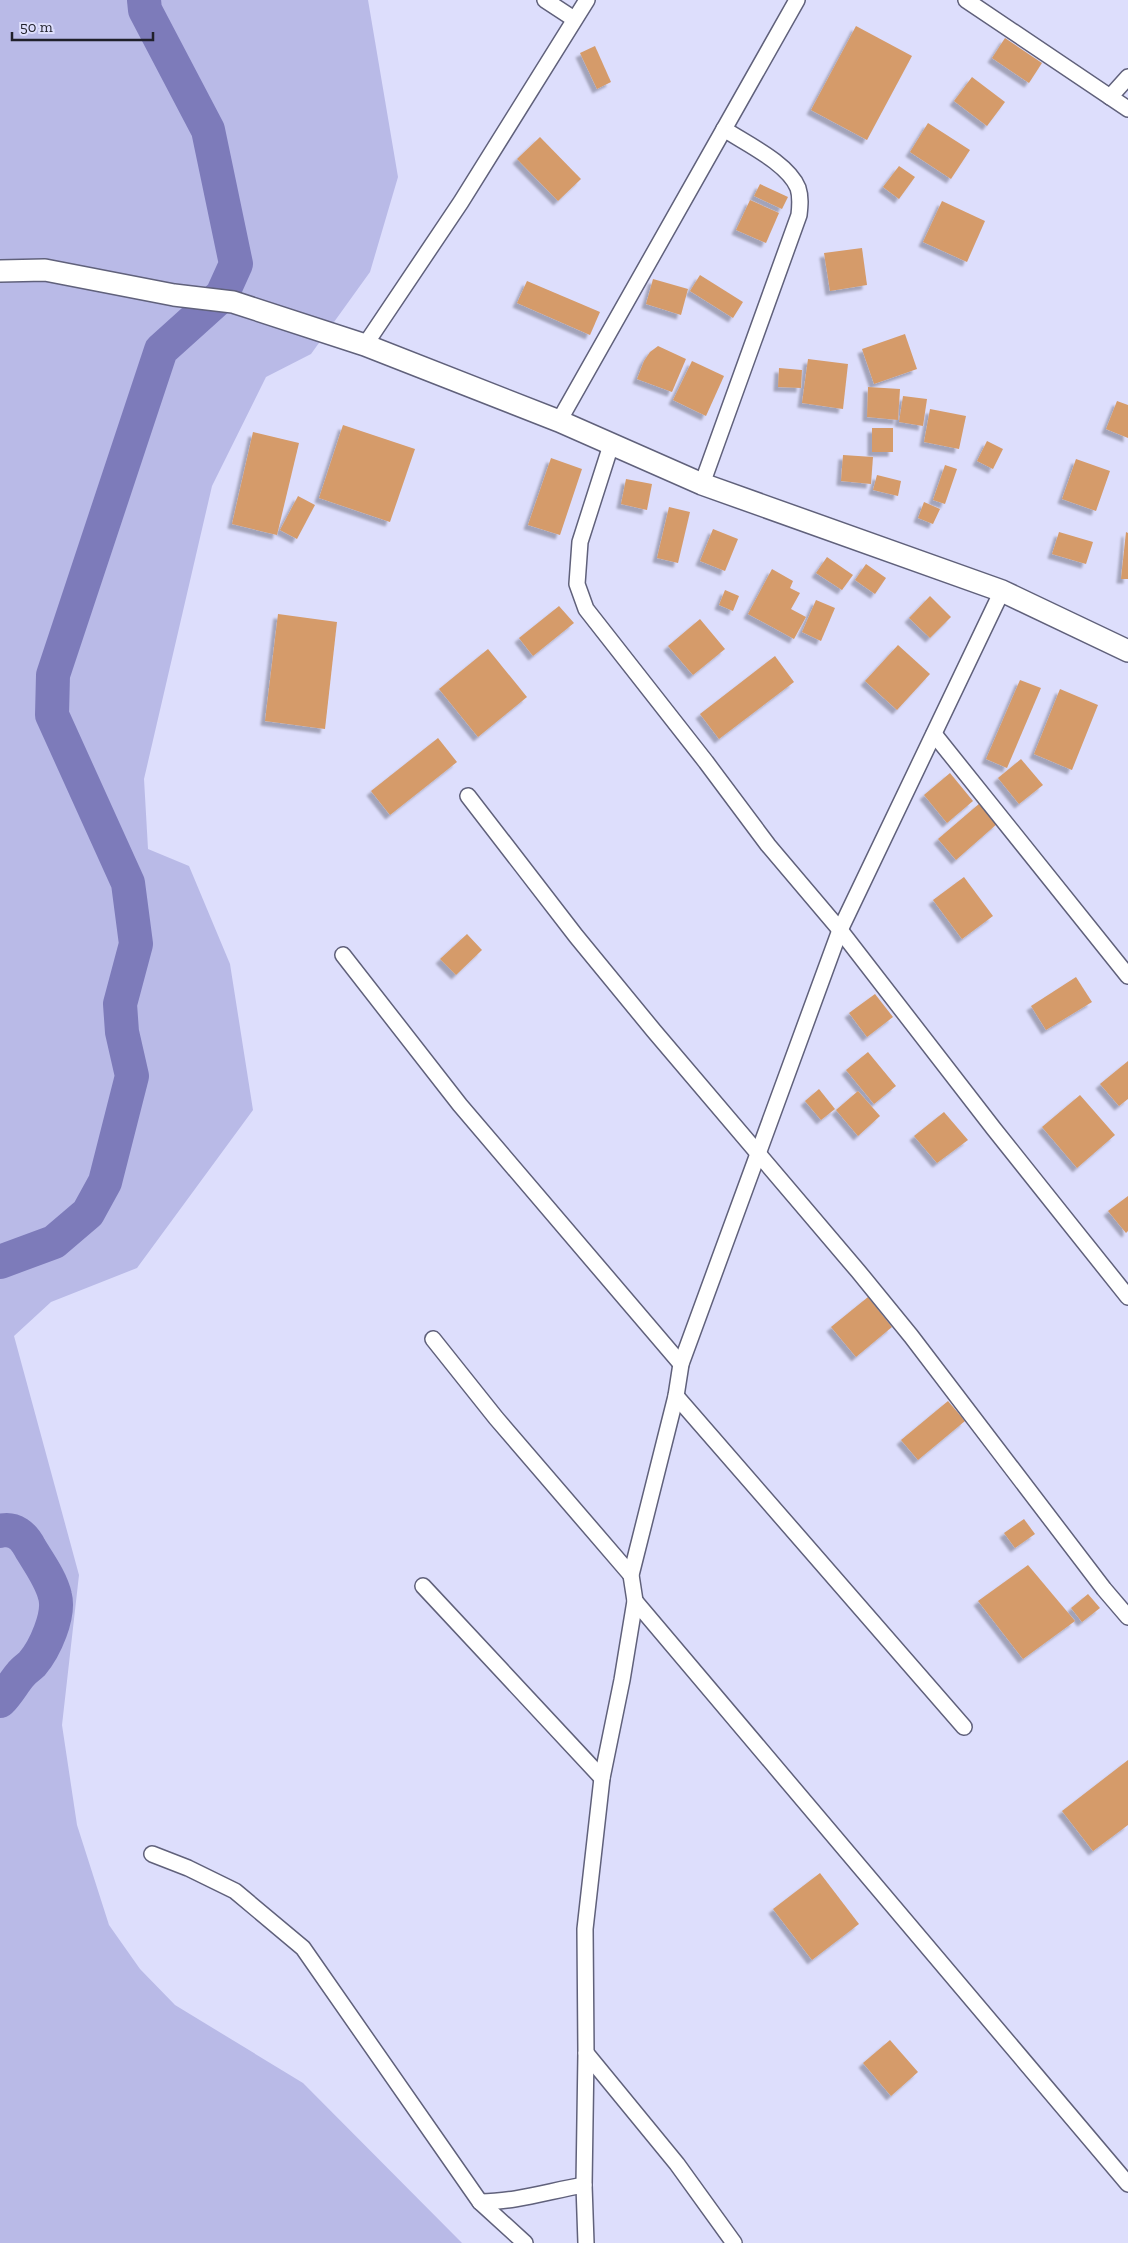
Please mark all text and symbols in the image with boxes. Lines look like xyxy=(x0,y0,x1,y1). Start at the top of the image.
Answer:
scale bar xyxy=(12,10,154,42)
text: 50 m xyxy=(20,18,53,36)

